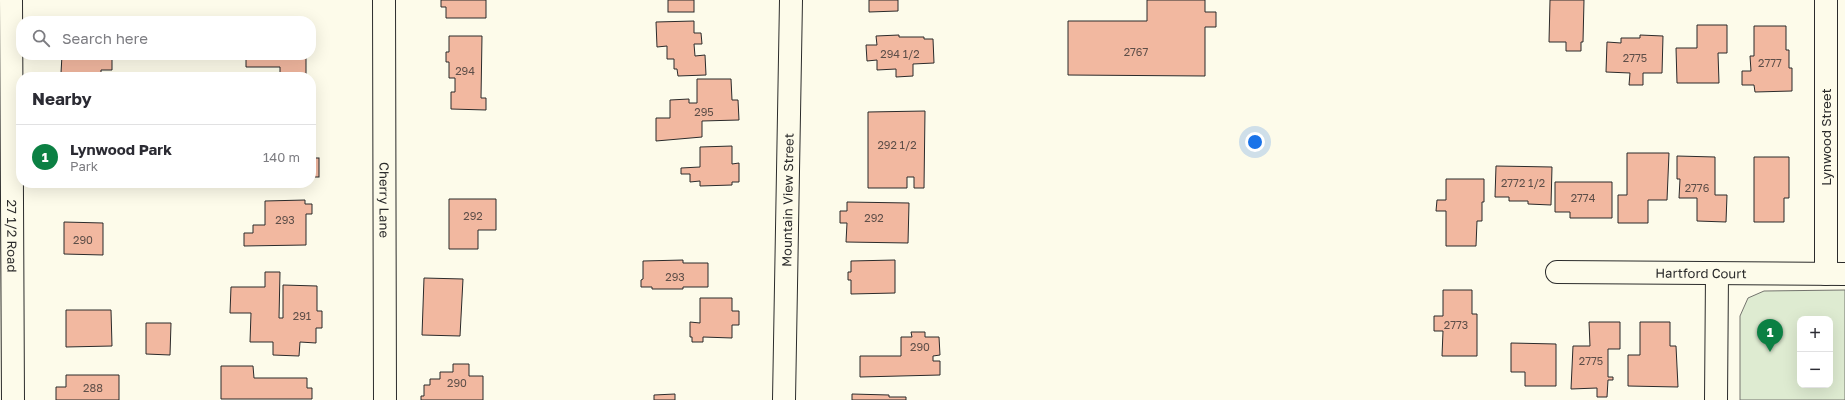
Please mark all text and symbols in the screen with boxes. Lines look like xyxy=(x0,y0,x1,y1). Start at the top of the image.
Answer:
search box xyxy=(16,16,316,60)
icon: search xyxy=(30,27,52,49)
text: Search here xyxy=(62,29,148,47)
house number: 2767 xyxy=(1124,45,1149,58)
house number: 294 1/2 xyxy=(880,47,920,60)
house number: 2775 xyxy=(1623,51,1647,64)
house number: 2777 xyxy=(1758,56,1782,69)
house number: 294 xyxy=(455,64,475,77)
text: Nearby xyxy=(32,88,92,109)
street label: Lynwood Street xyxy=(1818,88,1834,186)
house number: 295 xyxy=(694,105,714,118)
your location xyxy=(1245,132,1265,152)
street label: Mountain View Street xyxy=(778,133,797,267)
house number: 292 1/2 xyxy=(877,138,917,151)
text: Lynwood Park xyxy=(70,140,172,158)
text: 1 xyxy=(42,149,48,165)
text: 140 m xyxy=(263,149,300,165)
text: Park xyxy=(70,158,98,174)
street label: Cherry Lane xyxy=(376,162,393,238)
house number: 2772 1/2 xyxy=(1501,176,1545,189)
house number: 2776 xyxy=(1685,181,1710,194)
house number: 2774 xyxy=(1571,191,1596,204)
street label: 27 1/2 Road xyxy=(4,199,20,273)
house number: 292 xyxy=(463,209,483,222)
house number: 292 xyxy=(864,211,884,224)
house number: 293 xyxy=(275,213,295,226)
house number: 290 xyxy=(73,233,93,246)
street label: Hartford Court xyxy=(1655,265,1747,281)
house number: 293 xyxy=(665,270,685,283)
house number: 291 xyxy=(293,309,311,322)
map controls xyxy=(1797,316,1833,388)
button: + xyxy=(1797,316,1833,352)
house number: 2773 xyxy=(1444,318,1468,331)
pin: 1 xyxy=(1757,319,1783,352)
house number: 290 xyxy=(910,340,930,353)
button: − xyxy=(1797,352,1833,388)
house number: 2775 xyxy=(1579,354,1603,367)
house number: 290 xyxy=(447,376,467,389)
house number: 288 xyxy=(83,381,103,394)

